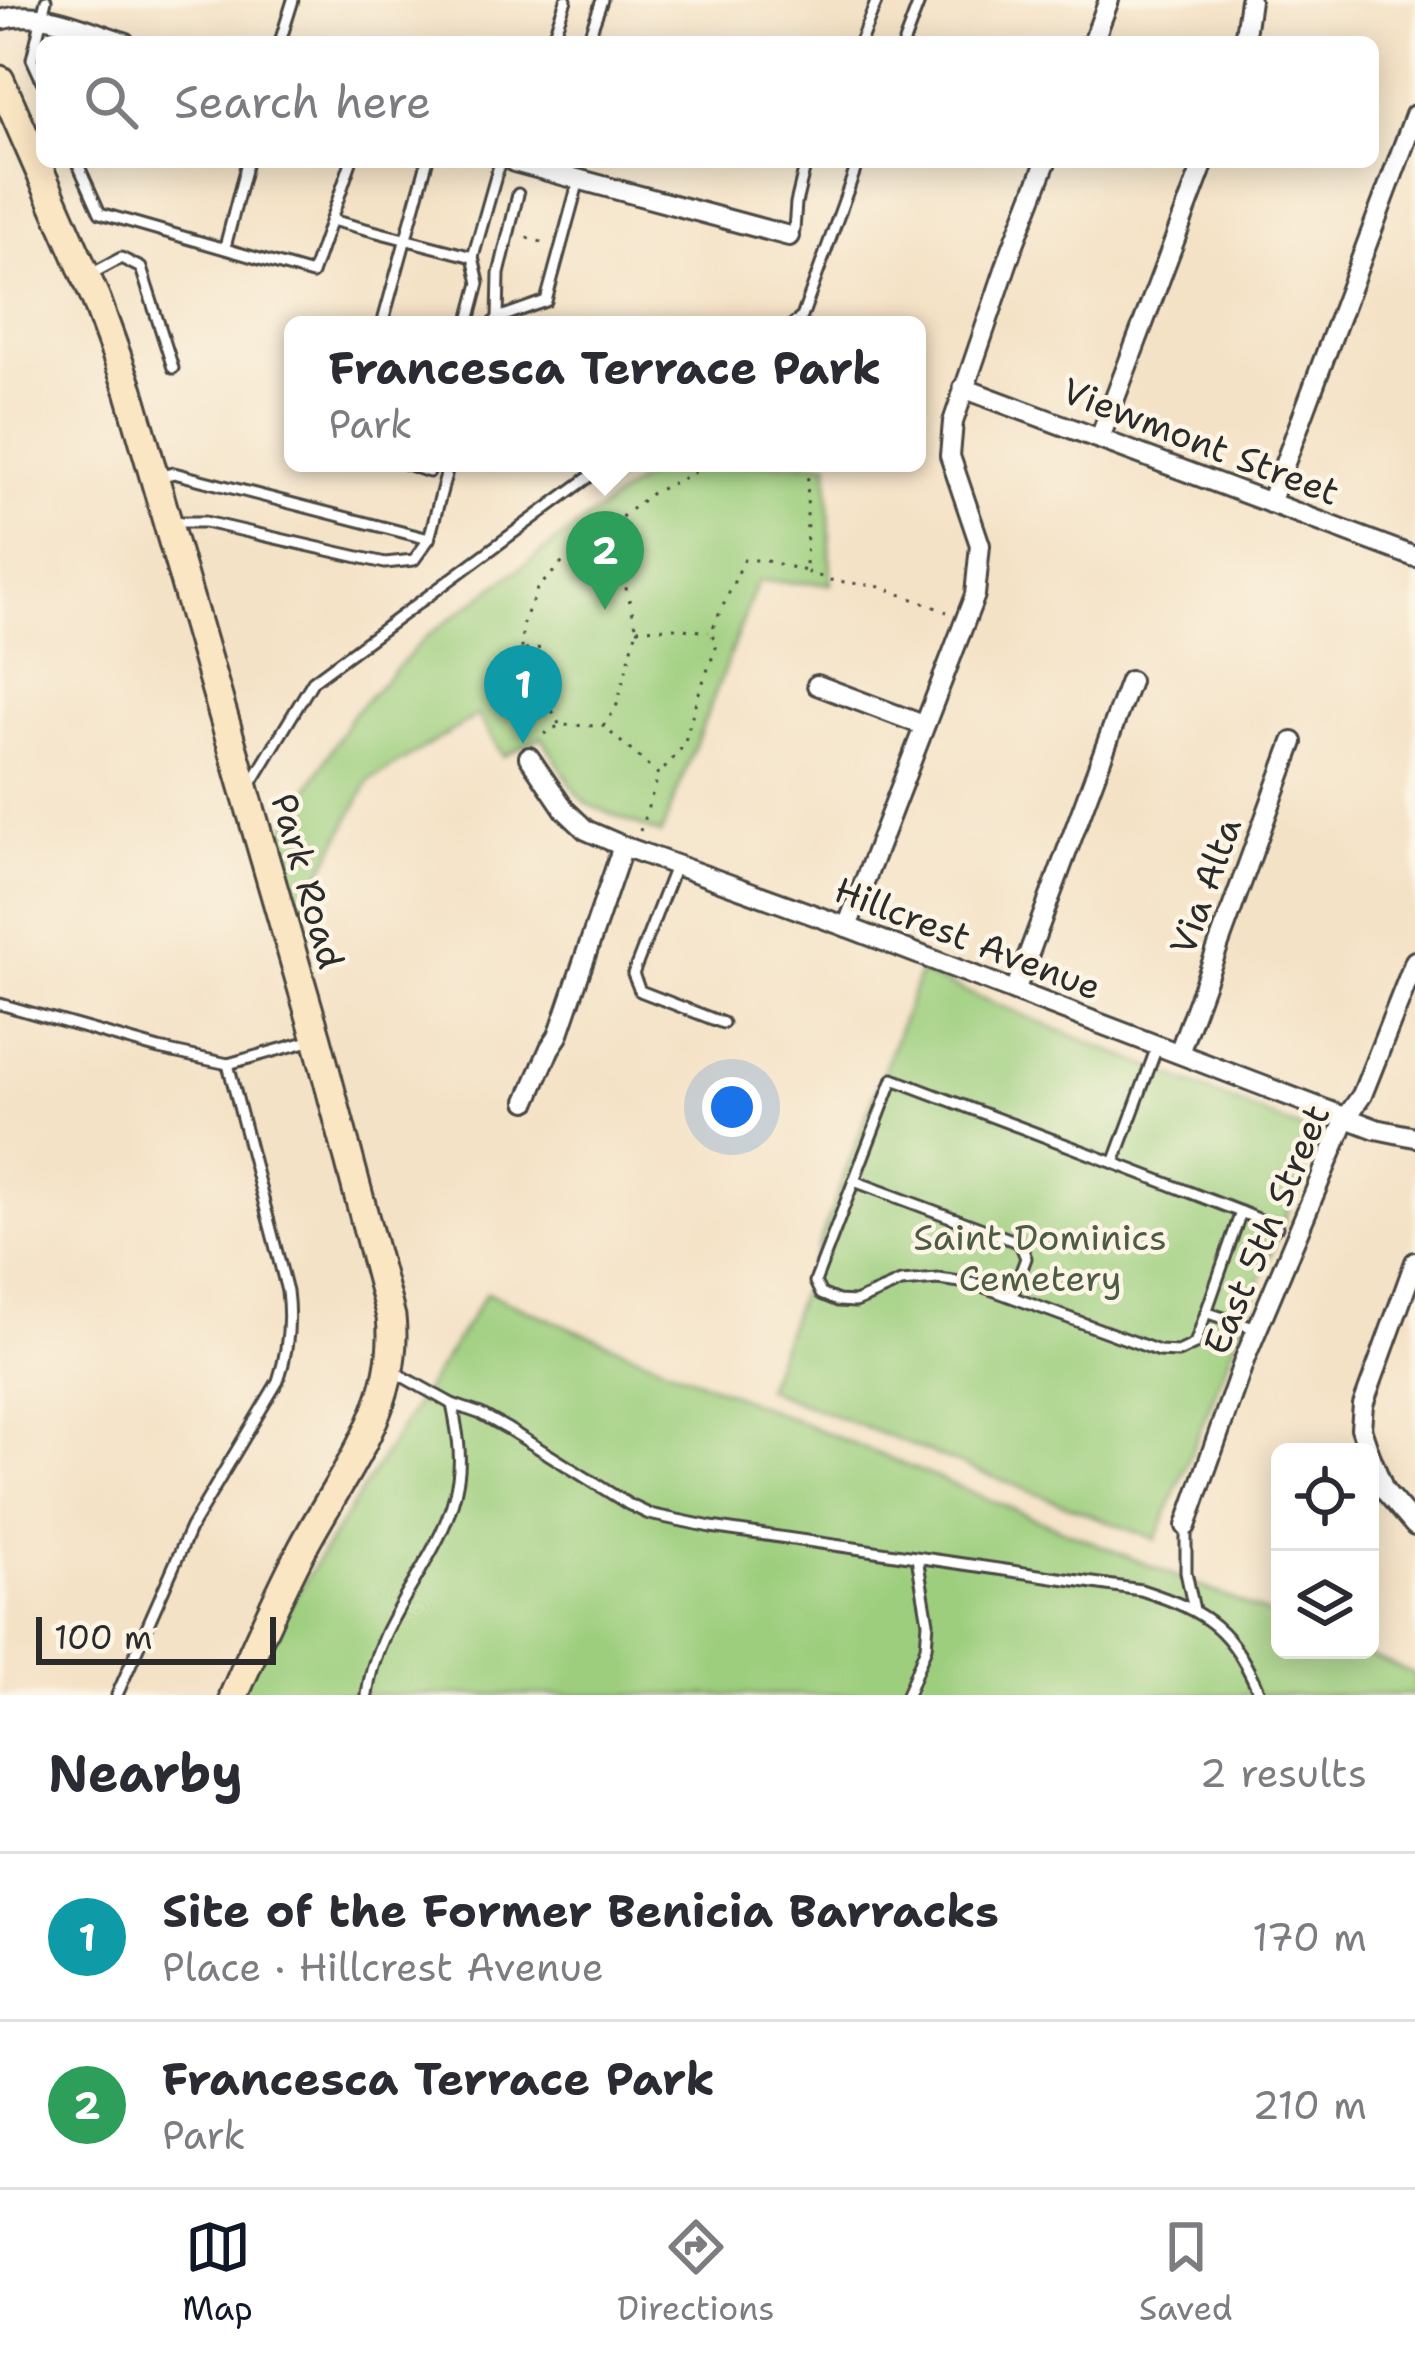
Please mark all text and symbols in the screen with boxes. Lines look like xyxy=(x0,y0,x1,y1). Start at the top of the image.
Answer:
search box xyxy=(36,36,1379,168)
icon: search xyxy=(78,69,144,135)
text: Search here xyxy=(174,72,431,132)
popup xyxy=(284,316,926,472)
text: Francesca Terrace Park xyxy=(329,338,881,398)
street label: Viewmont Street xyxy=(1055,366,1347,517)
text: Park xyxy=(329,398,412,450)
pin: 2 xyxy=(566,511,644,610)
pin: 1 xyxy=(484,645,562,744)
street label: Park Road xyxy=(259,788,356,974)
street label: Via Alta xyxy=(1158,811,1253,961)
street label: Hillcrest Avenue xyxy=(828,865,1108,1012)
your location xyxy=(702,1077,762,1137)
street label: East 5th Street xyxy=(1192,1097,1341,1362)
park label: Saint Dominics Cemetery xyxy=(913,1213,1167,1303)
map controls xyxy=(1271,1443,1379,1659)
button: locate xyxy=(1271,1443,1379,1551)
button: layers xyxy=(1271,1551,1379,1659)
scale bar xyxy=(36,1611,276,1664)
text: 100 m xyxy=(54,1615,153,1660)
text: Nearby xyxy=(48,1739,243,1807)
text: 2 results xyxy=(1200,1747,1367,1799)
text: Site of the Former Benicia Barracks xyxy=(162,1881,999,1941)
text: 1 xyxy=(78,1911,96,1963)
text: 170 m xyxy=(1252,1911,1367,1963)
text: Place · Hillcrest Avenue xyxy=(162,1941,604,1993)
text: Francesca Terrace Park xyxy=(162,2049,715,2109)
text: 2 xyxy=(73,2079,101,2131)
text: 210 m xyxy=(1252,2079,1367,2131)
text: Park xyxy=(162,2109,246,2161)
tab: Map xyxy=(182,2214,253,2331)
tab: Directions xyxy=(617,2214,775,2331)
tab: Saved xyxy=(1139,2214,1233,2331)

